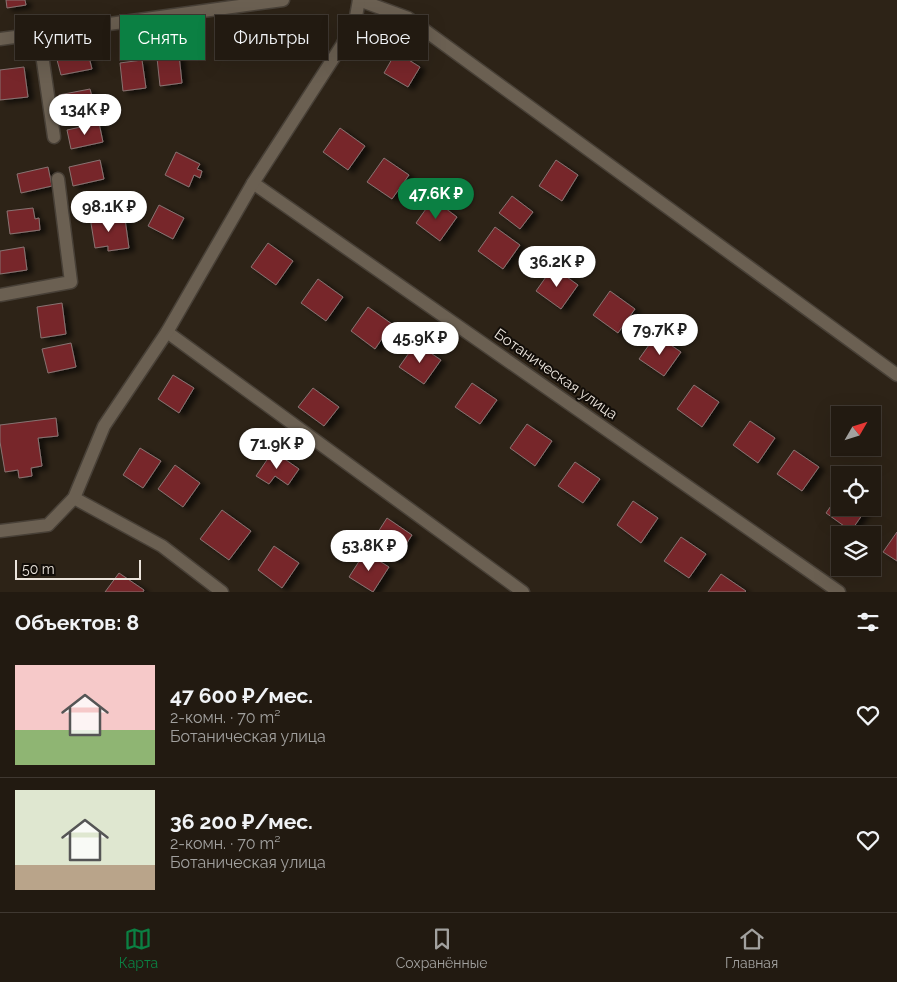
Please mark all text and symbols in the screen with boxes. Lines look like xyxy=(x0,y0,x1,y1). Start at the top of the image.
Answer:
chip: Купить xyxy=(15,15,110,60)
chip: Снять xyxy=(120,15,205,60)
chip: Фильтры xyxy=(215,15,328,60)
chip: Новое xyxy=(338,15,428,60)
pin: 134K ₽ xyxy=(44,94,126,136)
text: 134K ₽ xyxy=(60,100,110,119)
pin: 47.6K ₽ xyxy=(390,178,482,220)
text: 47.6K ₽ xyxy=(409,184,463,203)
pin: 98.1K ₽ xyxy=(63,190,155,233)
text: 98.1K ₽ xyxy=(82,197,136,216)
pin: 36.2K ₽ xyxy=(511,246,603,288)
text: 36.2K ₽ xyxy=(530,252,584,271)
pin: 79.7K ₽ xyxy=(614,314,706,356)
text: 79.7K ₽ xyxy=(633,320,687,339)
pin: 45.9K ₽ xyxy=(374,322,466,364)
street label: Ботаническая улица xyxy=(491,325,621,423)
text: 45.9K ₽ xyxy=(393,328,447,347)
north arrow xyxy=(831,406,881,456)
map controls xyxy=(831,406,881,576)
pin: 71.9K ₽ xyxy=(231,428,323,470)
text: 71.9K ₽ xyxy=(250,434,304,453)
button: locate xyxy=(831,466,881,516)
button: layers xyxy=(831,526,881,576)
pin: 53.8K ₽ xyxy=(323,530,415,572)
text: 53.8K ₽ xyxy=(342,536,396,555)
scale bar xyxy=(15,557,141,580)
text: 50 m xyxy=(22,561,55,577)
icon: filters xyxy=(854,608,882,636)
text: Объектов: 8 xyxy=(15,610,139,635)
text: 47 600 ₽/мес. xyxy=(170,683,313,708)
icon: home xyxy=(55,685,115,745)
icon: heart xyxy=(854,701,882,729)
text: 2-комн. · 70 m² xyxy=(170,708,281,727)
text: Ботаническая улица xyxy=(170,727,326,746)
text: 36 200 ₽/мес. xyxy=(170,809,313,834)
icon: home xyxy=(55,810,115,870)
icon: heart xyxy=(854,826,882,854)
text: 2-комн. · 70 m² xyxy=(170,834,281,853)
text: Ботаническая улица xyxy=(170,853,326,872)
tab: Карта xyxy=(119,925,158,971)
tab: Сохранённые xyxy=(396,925,487,971)
tab: Главная xyxy=(725,925,778,971)

